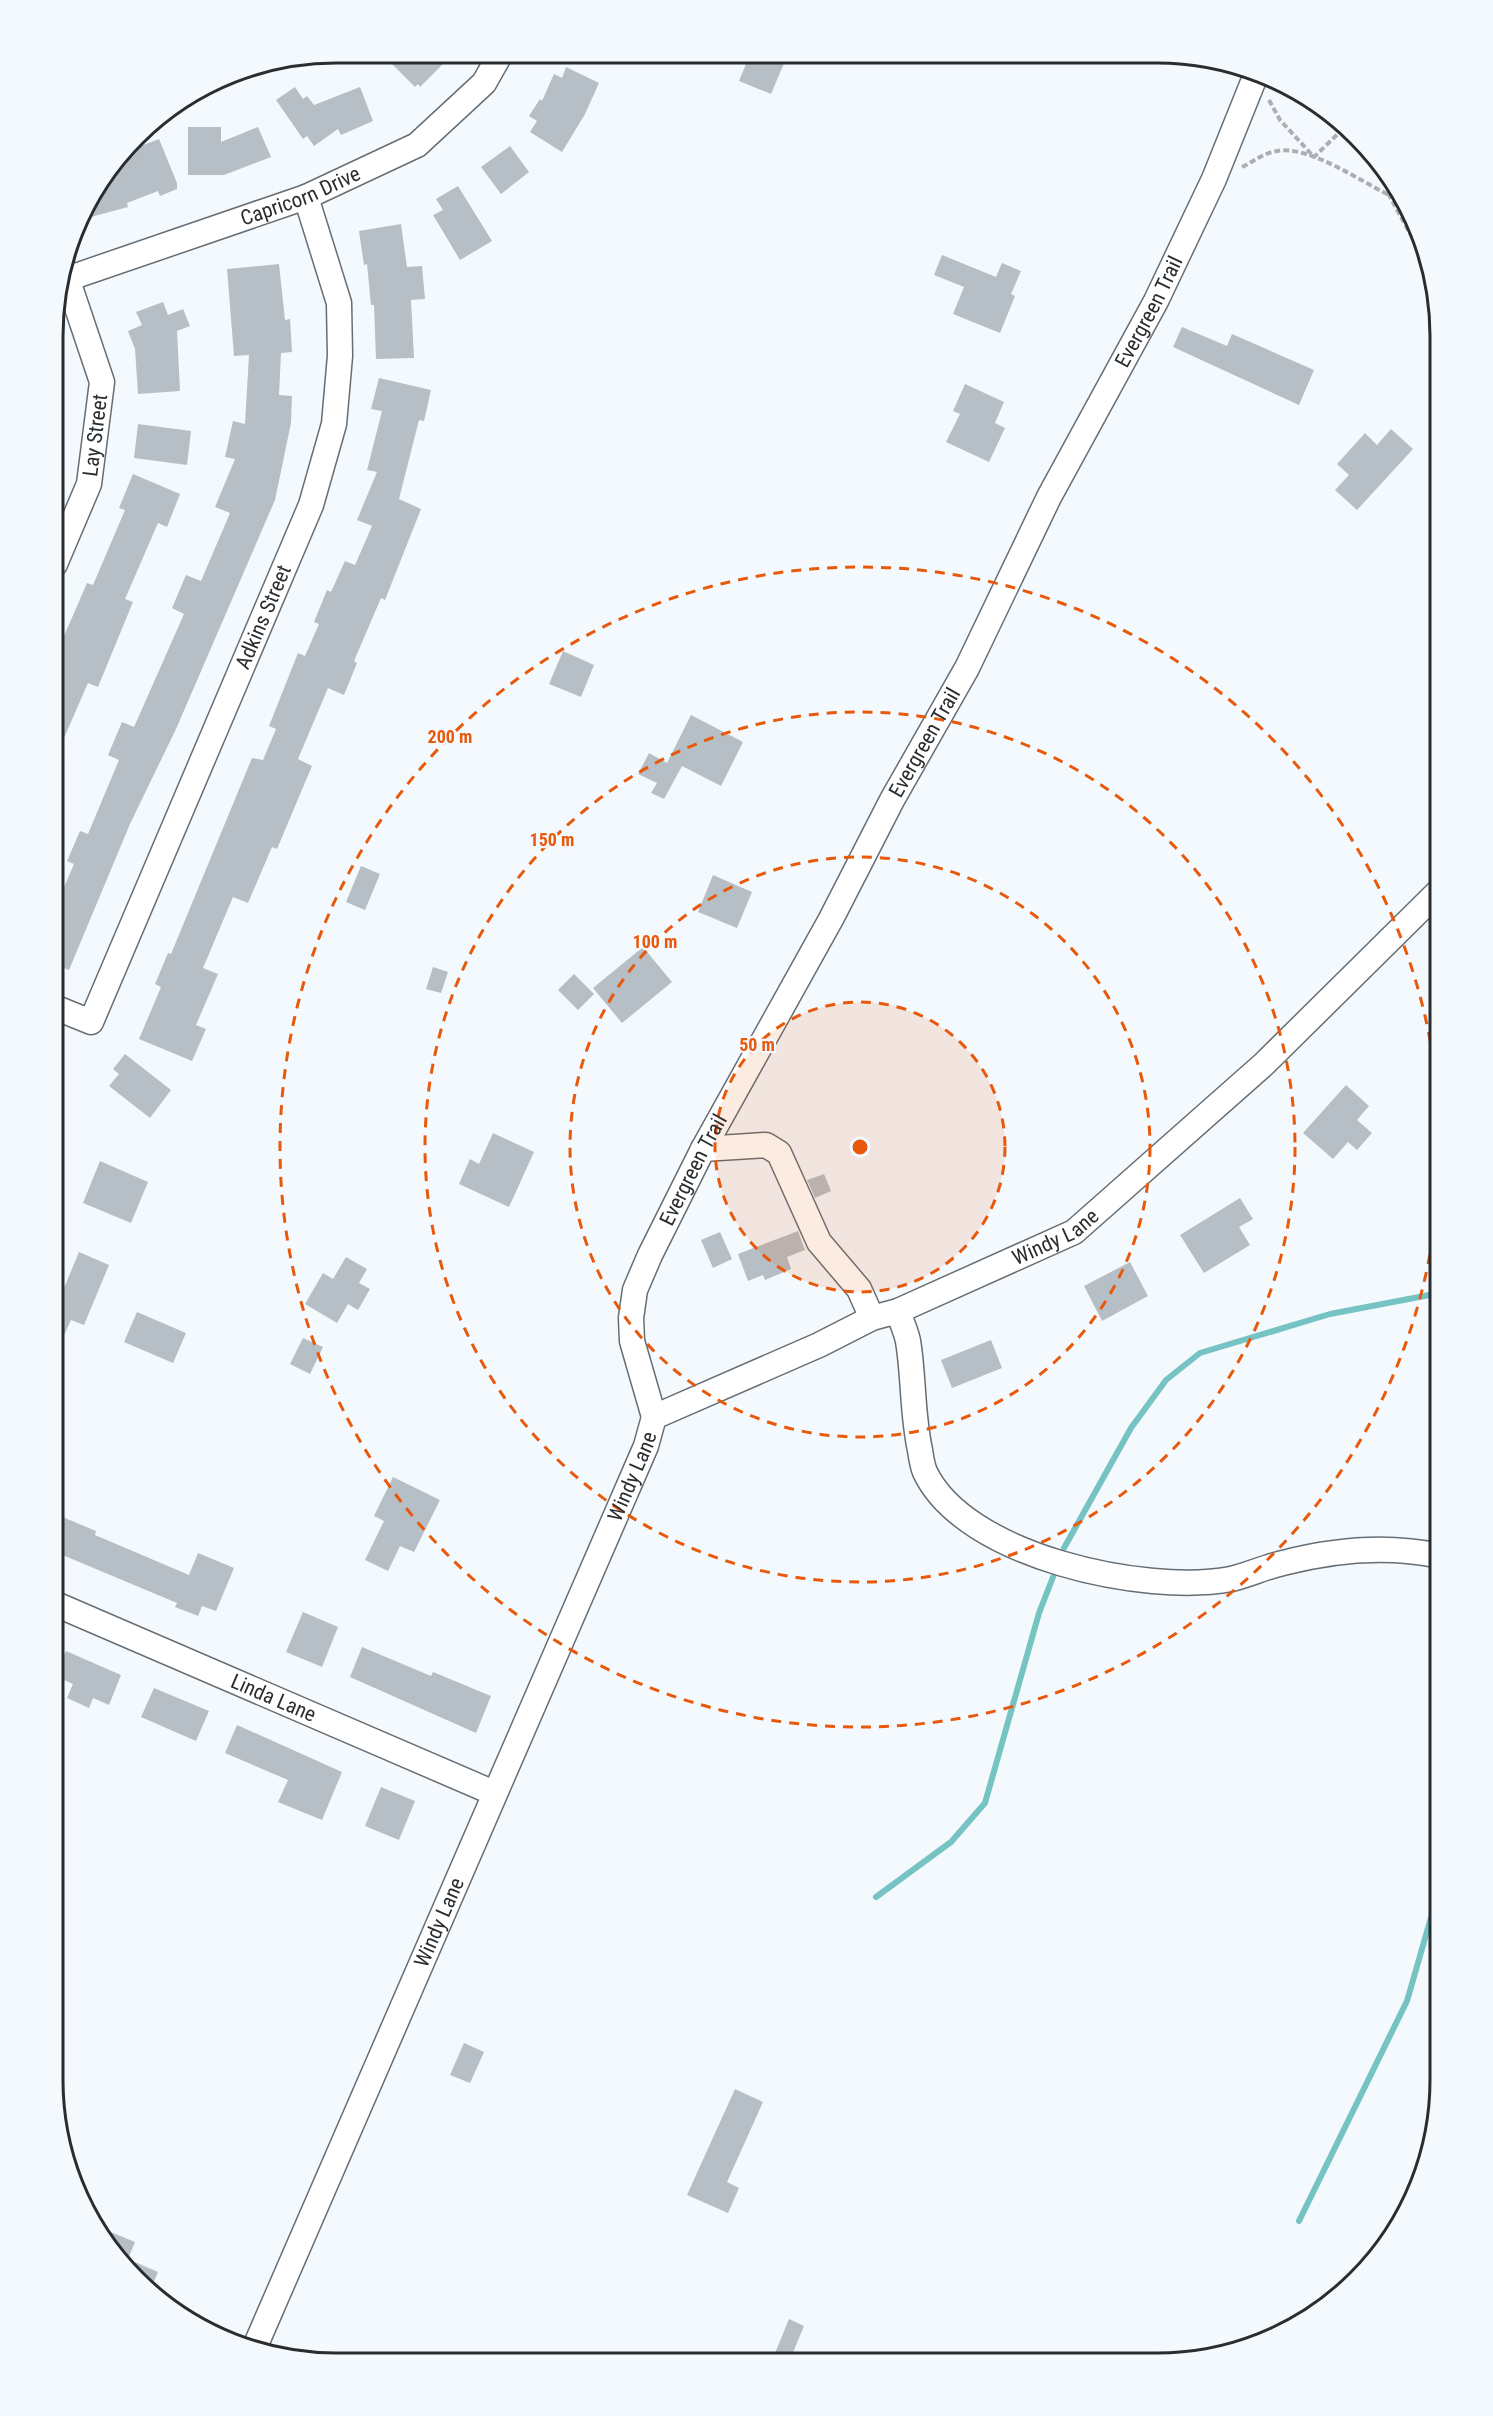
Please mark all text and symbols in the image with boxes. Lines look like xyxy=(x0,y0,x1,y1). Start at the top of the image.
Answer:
street label: Capricorn Drive xyxy=(237,161,364,231)
street label: Evergreen Trail xyxy=(1110,252,1188,371)
street label: Lay Street xyxy=(78,393,112,478)
street label: Adkins Street xyxy=(231,561,296,673)
street label: Evergreen Trail xyxy=(884,684,965,801)
text: 200 m xyxy=(428,726,472,747)
text: 150 m xyxy=(530,829,574,850)
text: 100 m xyxy=(633,931,677,952)
text: 50 m xyxy=(739,1034,775,1055)
street label: Evergreen Trail xyxy=(655,1110,732,1229)
centre of rings xyxy=(850,1137,870,1157)
street label: Windy Lane xyxy=(1009,1204,1104,1270)
street label: Windy Lane xyxy=(603,1429,661,1525)
street label: Linda Lane xyxy=(227,1669,320,1727)
street label: Windy Lane xyxy=(409,1874,469,1971)

